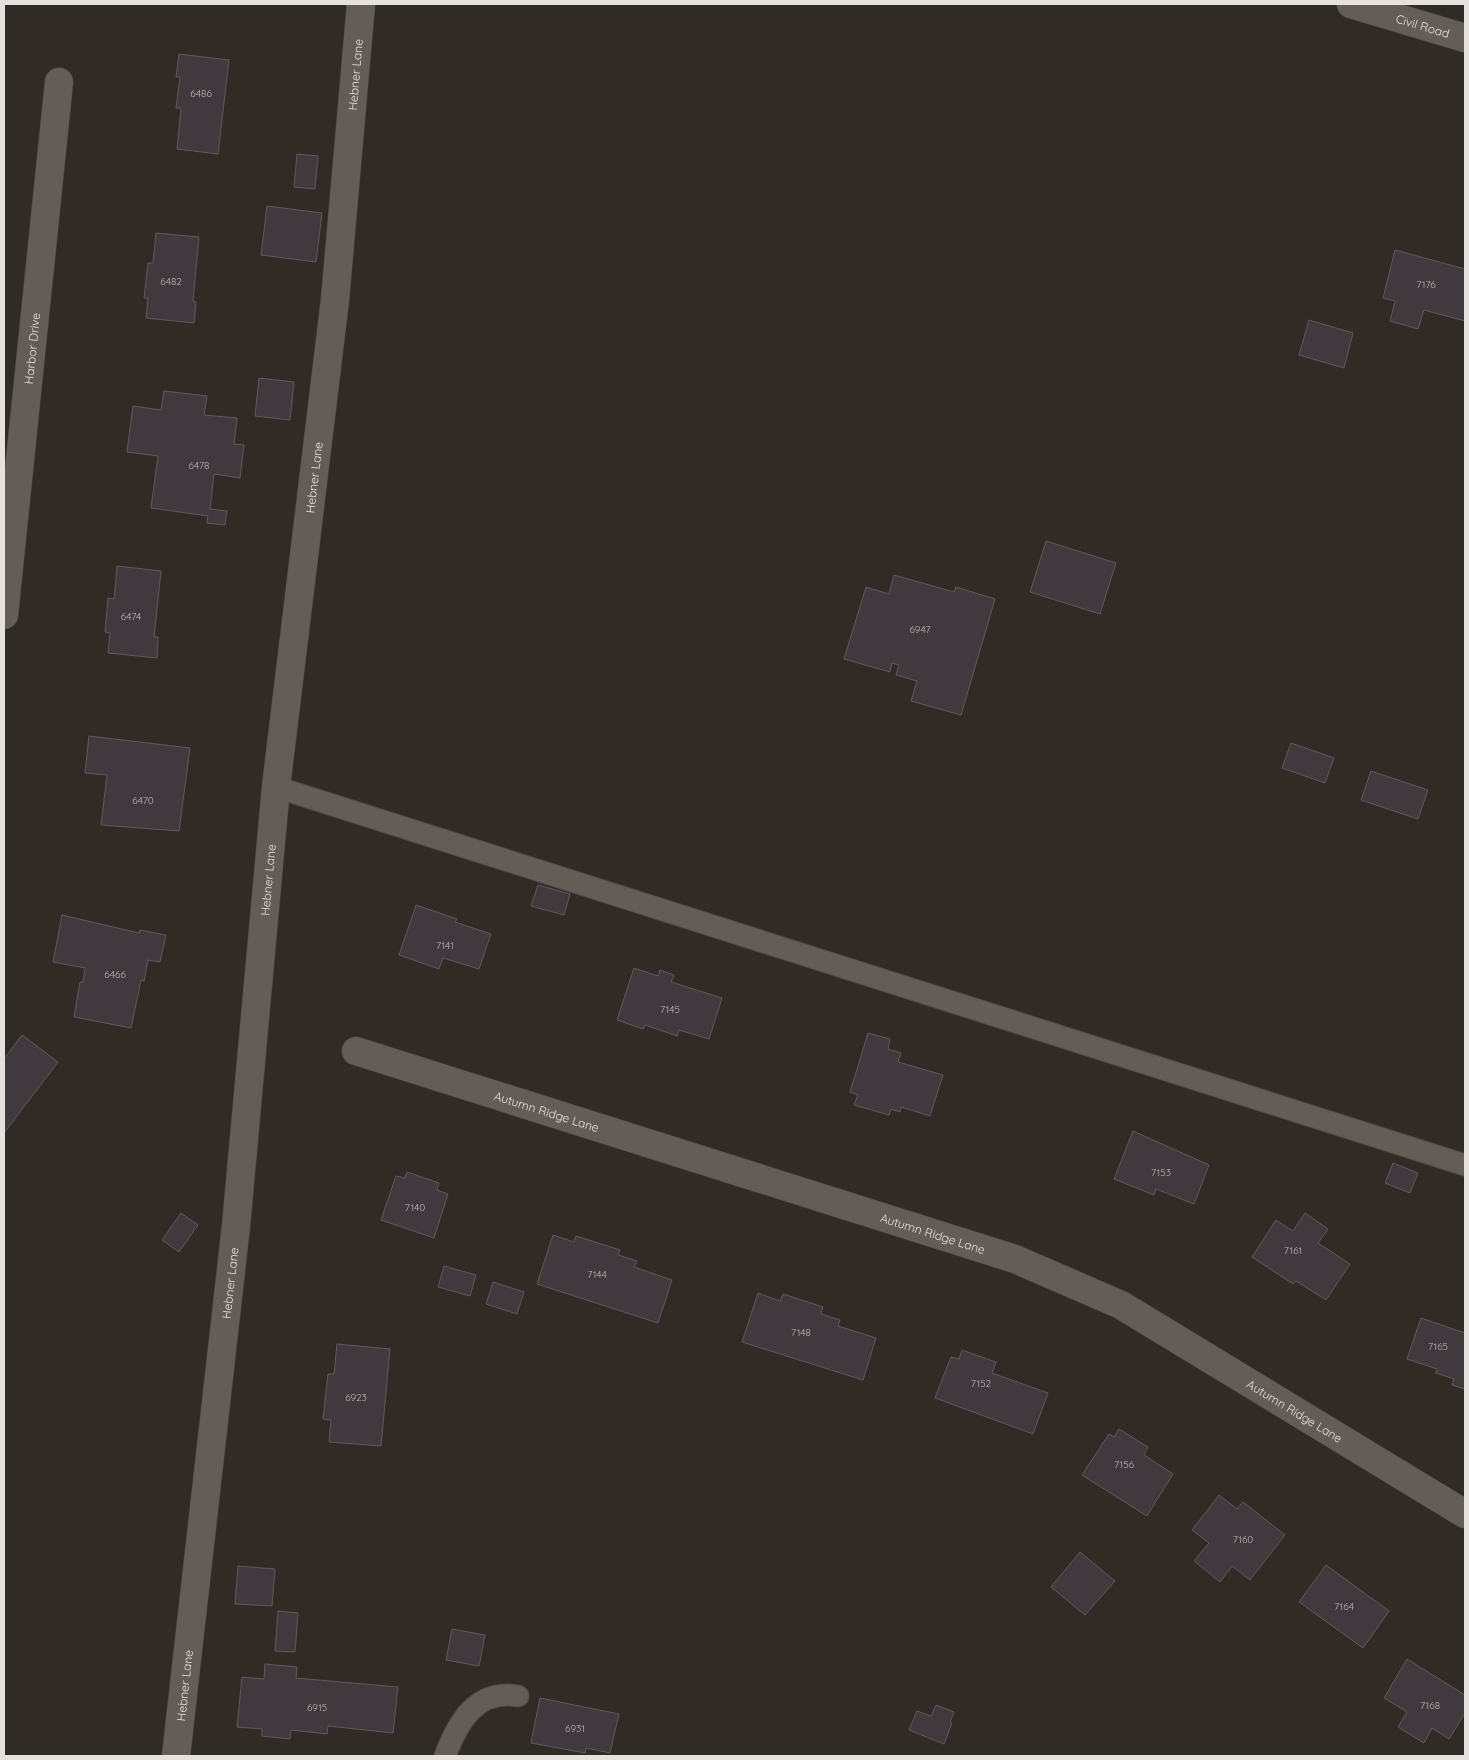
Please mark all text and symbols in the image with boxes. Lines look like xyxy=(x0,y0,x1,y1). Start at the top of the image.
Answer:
street label: Civil Road xyxy=(1394,10,1451,41)
street label: Hebner Lane xyxy=(344,38,365,111)
house number: 6486 xyxy=(190,87,212,100)
house number: 6482 xyxy=(160,275,182,288)
house number: 7176 xyxy=(1416,278,1436,291)
street label: Harbor Drive xyxy=(20,312,43,385)
street label: Hebner Lane xyxy=(302,441,325,514)
house number: 6478 xyxy=(188,459,210,472)
house number: 6474 xyxy=(121,610,141,623)
house number: 6947 xyxy=(909,623,931,636)
house number: 6470 xyxy=(132,794,154,807)
street label: Hebner Lane xyxy=(257,843,278,916)
house number: 7141 xyxy=(436,939,454,952)
house number: 6466 xyxy=(104,968,126,981)
house number: 7145 xyxy=(660,1003,680,1016)
street label: Autumn Ridge Lane xyxy=(492,1088,601,1135)
house number: 7153 xyxy=(1151,1166,1171,1179)
house number: 7140 xyxy=(405,1201,425,1214)
street label: Autumn Ridge Lane xyxy=(879,1210,987,1257)
house number: 7161 xyxy=(1284,1244,1302,1257)
street label: Hebner Lane xyxy=(218,1246,241,1319)
house number: 7144 xyxy=(587,1268,607,1281)
house number: 7148 xyxy=(791,1326,811,1339)
house number: 7165 xyxy=(1428,1340,1448,1353)
street label: Autumn Ridge Lane xyxy=(1244,1376,1346,1445)
house number: 7152 xyxy=(971,1377,992,1390)
house number: 6923 xyxy=(345,1391,367,1404)
house number: 7156 xyxy=(1114,1458,1135,1471)
house number: 7160 xyxy=(1233,1533,1253,1546)
house number: 7164 xyxy=(1334,1600,1354,1613)
street label: Hebner Lane xyxy=(173,1649,195,1722)
house number: 7168 xyxy=(1420,1699,1440,1712)
house number: 6915 xyxy=(307,1701,327,1714)
house number: 6931 xyxy=(565,1722,585,1735)

